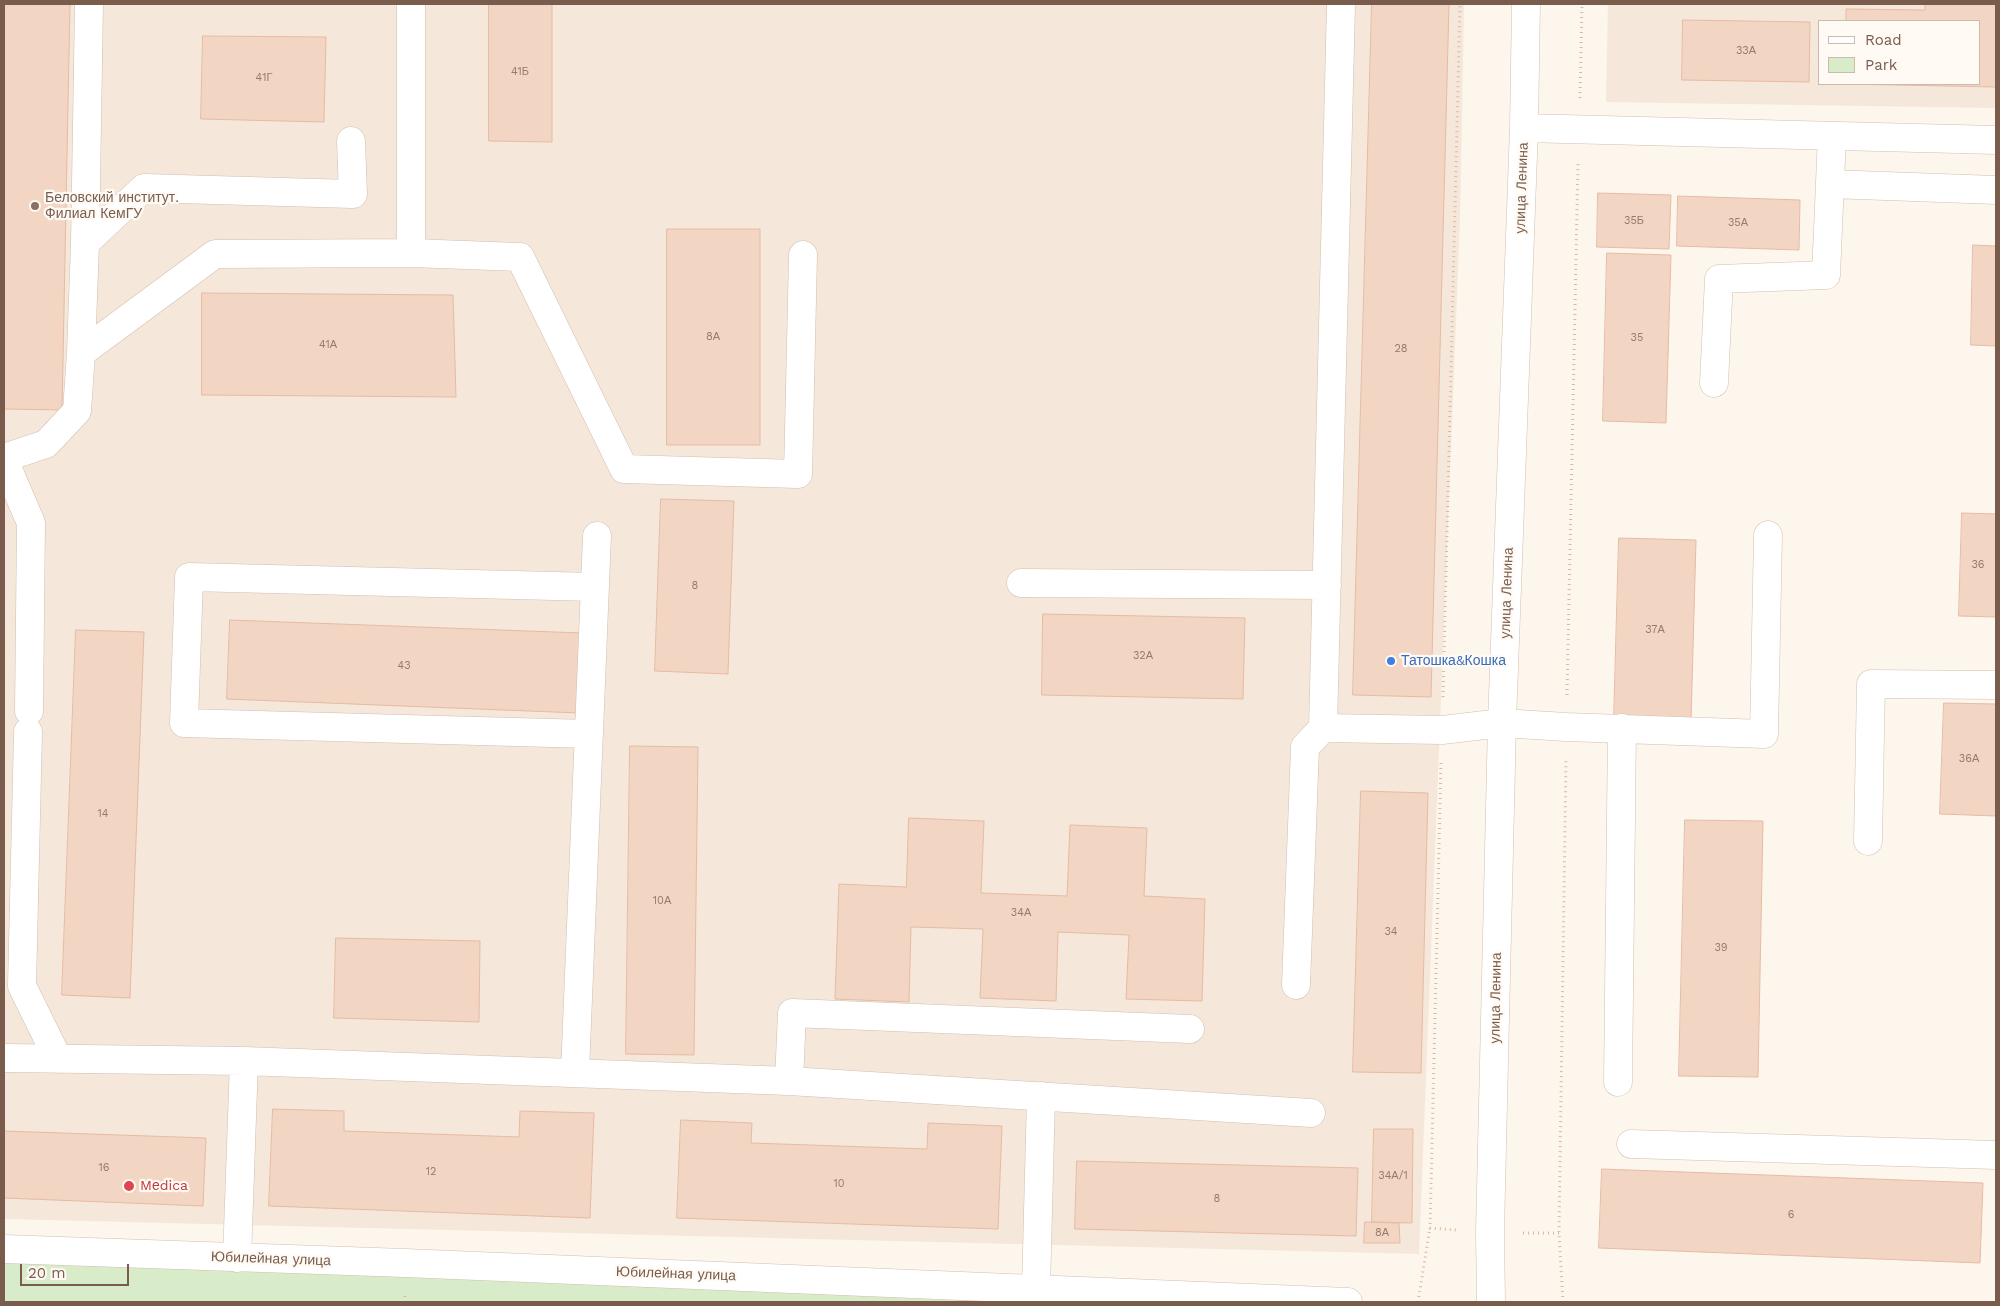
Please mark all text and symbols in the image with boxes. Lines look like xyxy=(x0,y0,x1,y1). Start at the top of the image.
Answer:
legend xyxy=(1818,20,1980,85)
text: Road xyxy=(1865,31,1902,49)
house number: 33А xyxy=(1736,44,1756,58)
text: Park xyxy=(1865,56,1897,74)
house number: 41Б xyxy=(511,65,529,79)
house number: 41Г xyxy=(256,71,272,85)
street label: улица Ленина xyxy=(1512,142,1532,234)
place label: Беловский институт. Филиал КемГУ xyxy=(45,190,179,222)
marker: Беловский институт. Филиал КемГУ xyxy=(29,200,41,212)
house number: 35Б xyxy=(1624,214,1644,228)
house number: 35А xyxy=(1728,216,1748,230)
house number: 8А xyxy=(706,330,720,344)
house number: 35 xyxy=(1631,331,1643,345)
house number: 41А xyxy=(319,338,337,352)
house number: 28 xyxy=(1394,342,1408,356)
street label: улица Ленина xyxy=(1497,547,1517,639)
house number: 36 xyxy=(1971,558,1985,572)
house number: 8 xyxy=(692,579,698,593)
house number: 37А xyxy=(1645,623,1665,637)
house number: 32А xyxy=(1133,649,1153,663)
place label: Татошка&Кошка xyxy=(1401,653,1506,669)
marker: Татошка&Кошка xyxy=(1385,655,1397,667)
house number: 43 xyxy=(397,659,411,673)
house number: 36А xyxy=(1959,752,1979,766)
house number: 14 xyxy=(97,807,109,821)
house number: 10А xyxy=(653,894,671,908)
house number: 34А xyxy=(1011,906,1031,920)
house number: 34 xyxy=(1384,925,1398,939)
house number: 39 xyxy=(1714,941,1728,955)
street label: улица Ленина xyxy=(1487,952,1505,1044)
house number: 16 xyxy=(99,1161,109,1175)
house number: 12 xyxy=(426,1165,436,1179)
house number: 34А/1 xyxy=(1378,1169,1408,1183)
house number: 10 xyxy=(833,1177,845,1191)
place label: Mеdica xyxy=(140,1178,188,1194)
marker: Mеdica xyxy=(122,1179,136,1193)
house number: 8 xyxy=(1214,1192,1220,1206)
house number: 6 xyxy=(1788,1208,1794,1222)
house number: 8А xyxy=(1375,1226,1389,1240)
street label: Юбилейная улица xyxy=(211,1249,331,1269)
scale bar xyxy=(22,1254,131,1286)
text: 20 m xyxy=(28,1264,66,1282)
street label: Юбилейная улица xyxy=(616,1264,736,1284)

